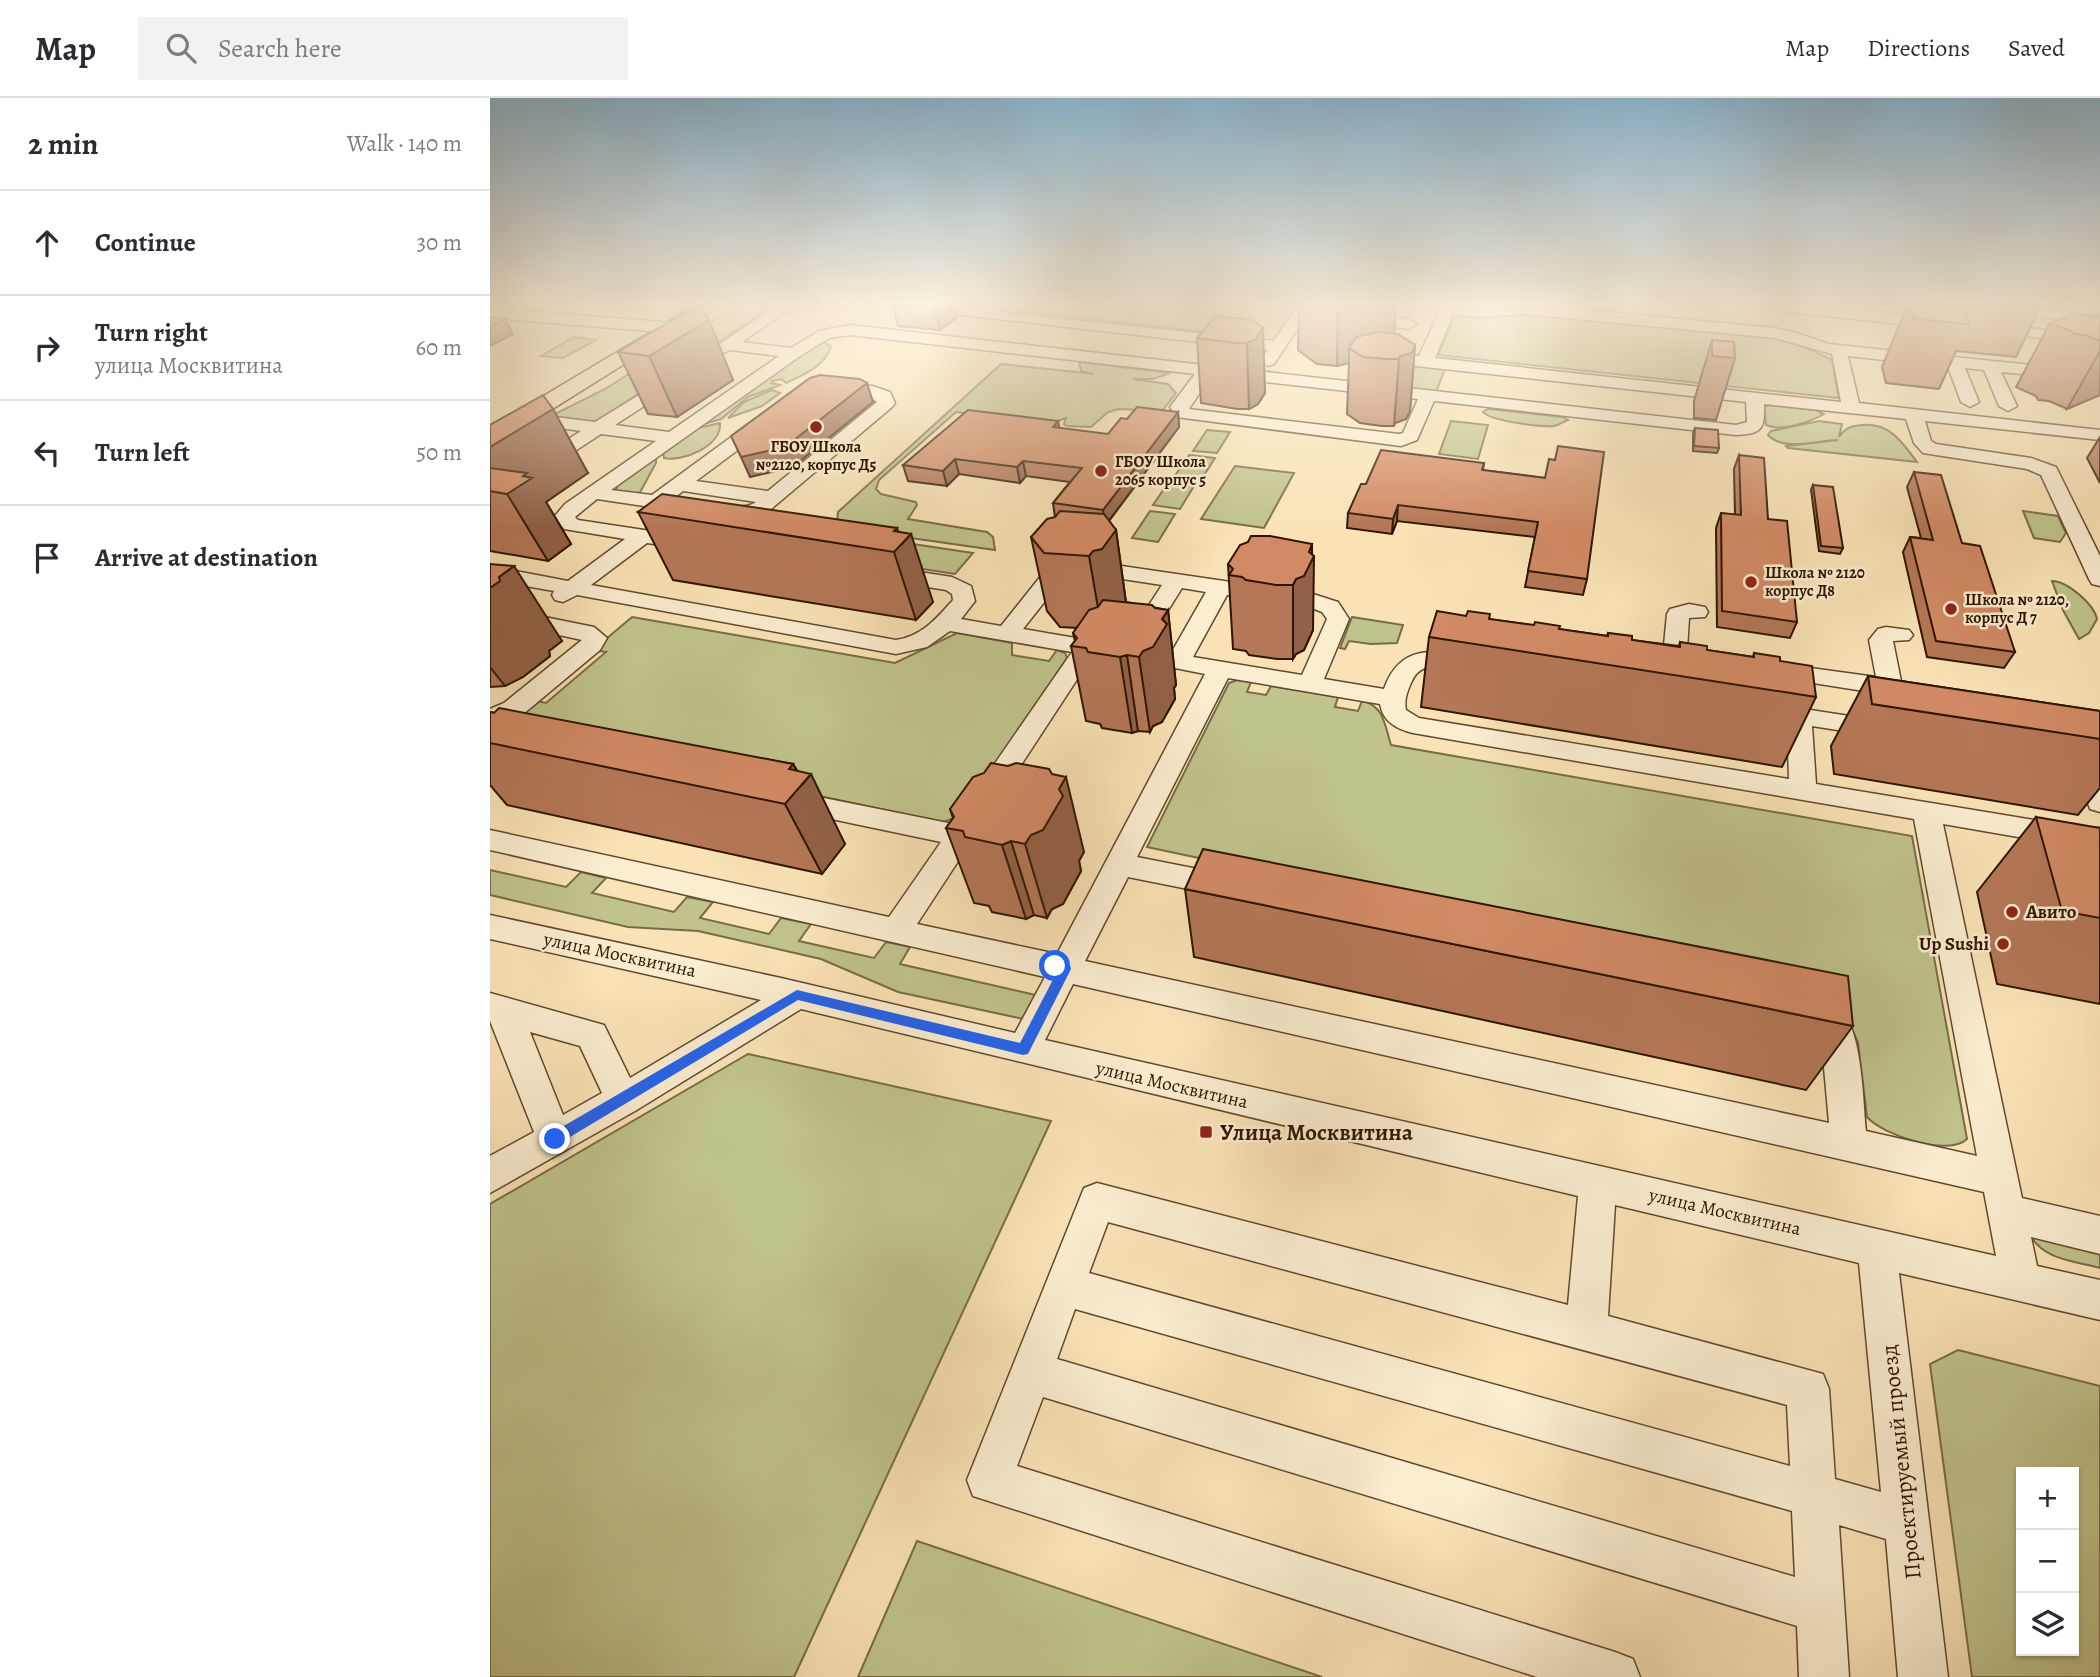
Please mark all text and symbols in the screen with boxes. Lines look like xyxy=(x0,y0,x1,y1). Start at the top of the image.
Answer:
search box xyxy=(138,17,628,80)
text: Map xyxy=(35,26,96,71)
icon: search xyxy=(162,29,200,67)
text: Search here xyxy=(218,31,342,66)
text: Map xyxy=(1785,32,1829,64)
text: Directions xyxy=(1867,32,1970,64)
text: Saved xyxy=(2008,32,2065,64)
text: 2 min xyxy=(28,124,98,164)
text: Walk · 140 m xyxy=(347,128,462,159)
icon: ahead xyxy=(28,224,66,262)
text: Continue xyxy=(95,225,196,260)
text: 30 m xyxy=(416,227,462,258)
text: Turn right xyxy=(95,315,208,350)
icon: right xyxy=(28,329,66,367)
text: 60 m xyxy=(415,332,462,363)
text: улица Москвитина xyxy=(95,350,283,381)
marker: ГБОУ Школа №2120, корпус Д5 xyxy=(808,419,824,435)
icon: left xyxy=(28,434,66,472)
text: Turn left xyxy=(95,435,190,470)
place label: ГБОУ Школа №2120, корпус Д5 xyxy=(756,436,877,476)
text: 50 m xyxy=(416,437,462,468)
place label: ГБОУ Школа 2065 корпус 5 xyxy=(1115,451,1206,491)
marker: ГБОУ Школа 2065 корпус 5 xyxy=(1093,463,1109,479)
icon: arrive xyxy=(28,539,66,577)
text: Arrive at destination xyxy=(95,540,318,575)
place label: Школа № 2120 корпус Д8 xyxy=(1765,562,1865,602)
marker: Школа № 2120 корпус Д8 xyxy=(1743,574,1759,590)
place label: Школа № 2120, корпус Д 7 xyxy=(1965,589,2069,629)
marker: Школа № 2120, корпус Д 7 xyxy=(1943,601,1959,617)
place label: Авито xyxy=(2025,899,2077,925)
marker: Авито xyxy=(2004,904,2020,920)
street label: улица Москвитина xyxy=(540,926,699,984)
place label: Up Sushi xyxy=(1919,931,1989,957)
marker: Up Sushi xyxy=(1995,936,2011,952)
route start xyxy=(1039,950,1070,981)
street label: улица Москвитина xyxy=(1092,1055,1251,1115)
place label: Улица Москвитина xyxy=(1220,1117,1413,1148)
route end xyxy=(539,1123,570,1154)
marker: Улица Москвитина xyxy=(1198,1124,1214,1140)
street label: улица Москвитина xyxy=(1645,1182,1804,1242)
street label: Проектируемый проезд xyxy=(1873,1343,1929,1581)
map controls xyxy=(2016,1467,2079,1656)
button: + xyxy=(2016,1467,2079,1530)
button: − xyxy=(2016,1530,2079,1593)
button: layers xyxy=(2016,1593,2079,1656)

